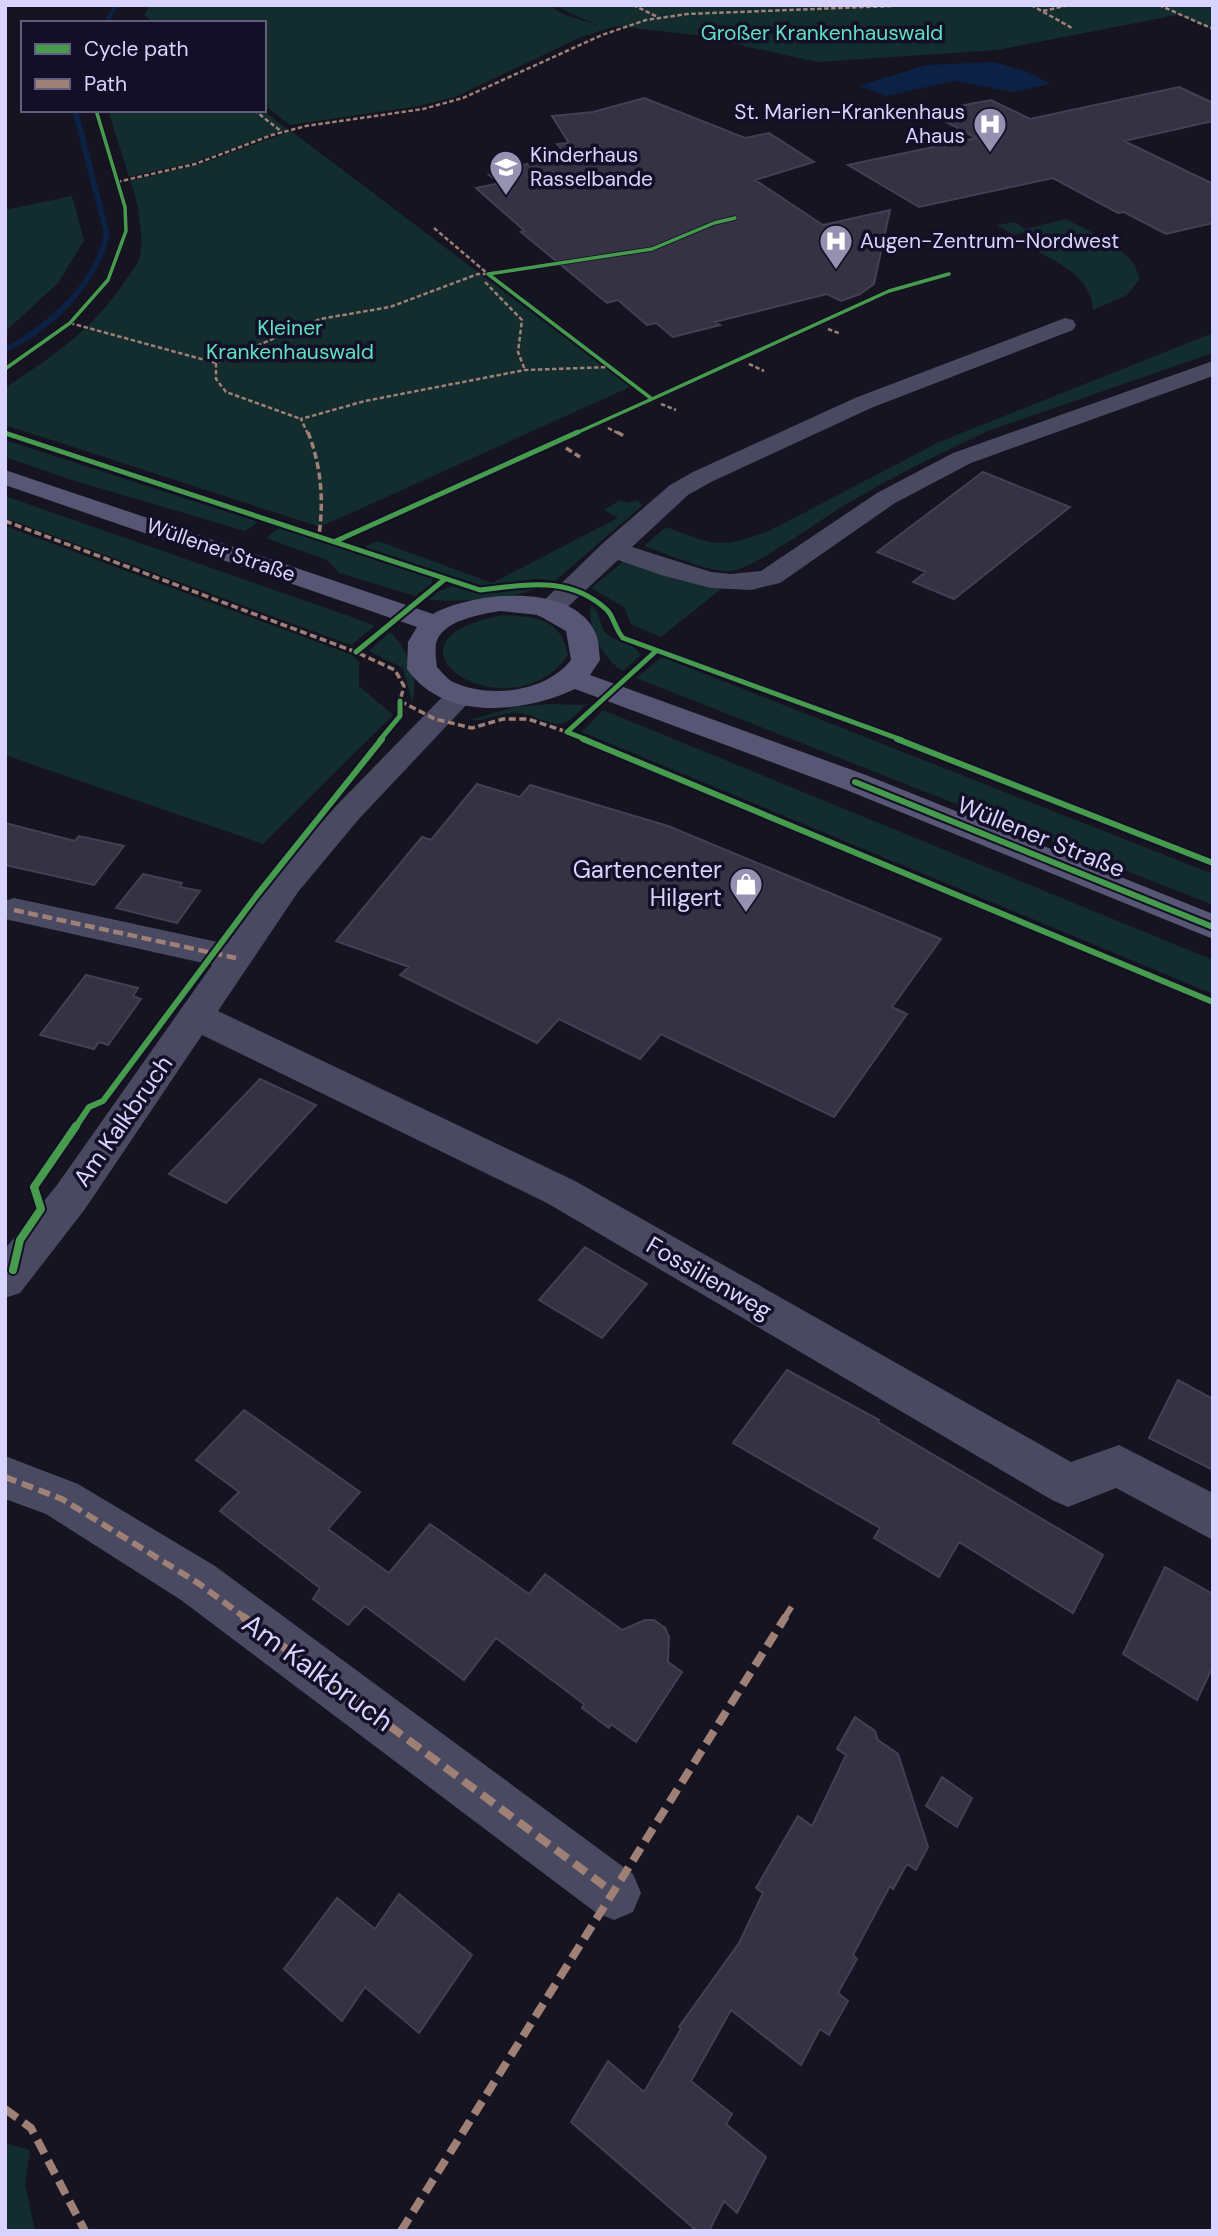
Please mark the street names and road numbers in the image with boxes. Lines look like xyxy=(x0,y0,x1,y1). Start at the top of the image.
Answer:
street label: Wüllener Straße xyxy=(143,511,299,589)
street label: Wüllener Straße xyxy=(953,789,1130,884)
street label: Am Kalkbruch xyxy=(66,1049,179,1192)
street label: Fossilienweg xyxy=(641,1229,778,1326)
street label: Am Kalkbruch xyxy=(235,1605,401,1740)

